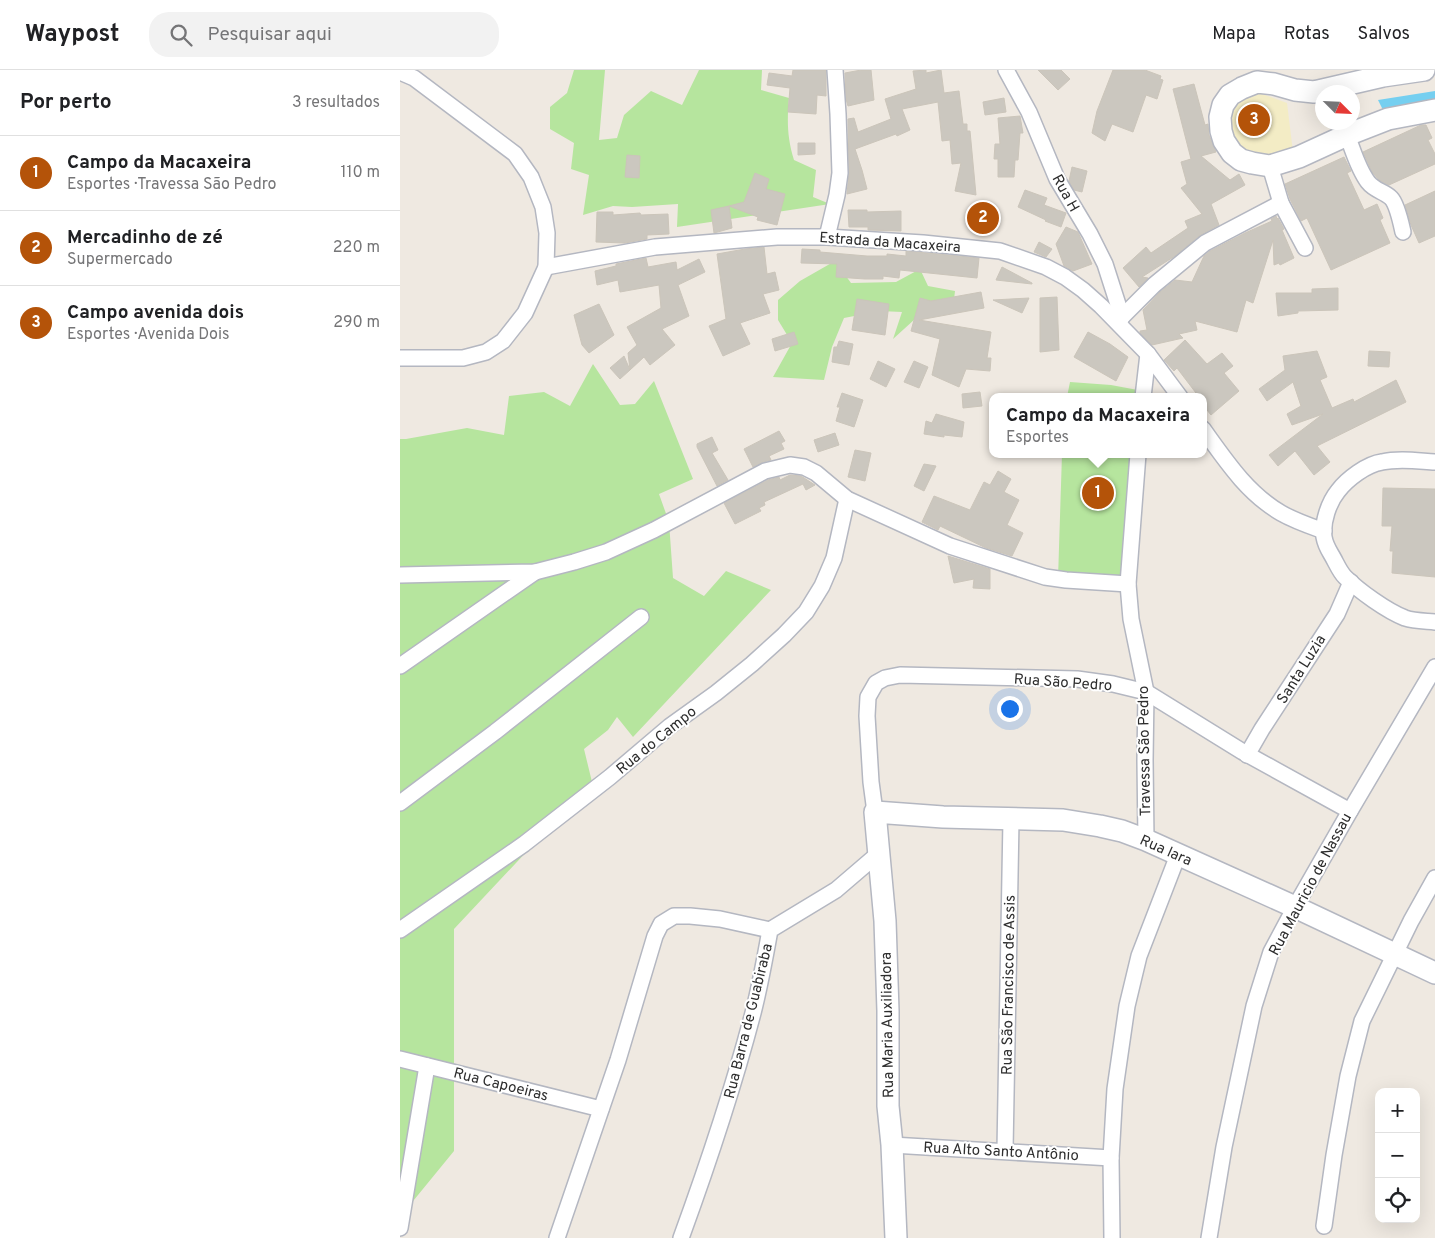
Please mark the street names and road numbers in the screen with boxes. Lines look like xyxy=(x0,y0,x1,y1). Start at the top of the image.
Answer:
street label: Rua H xyxy=(1047,172,1083,216)
street label: Estrada da Macaxeira xyxy=(818,229,961,258)
street label: Santa Luzia xyxy=(1273,632,1331,708)
street label: Rua São Pedro xyxy=(1013,671,1113,696)
street label: Travessa São Pedro xyxy=(1135,686,1156,816)
street label: Rua do Campo xyxy=(613,703,701,779)
street label: Rua Mauricio de Nassau xyxy=(1266,810,1357,959)
street label: Rua Iara xyxy=(1136,832,1194,871)
street label: Rua São Francisco de Assis xyxy=(998,895,1021,1075)
street label: Rua Barra de Guabiraba xyxy=(721,942,778,1101)
street label: Rua Maria Auxiliadora xyxy=(878,952,899,1098)
street label: Rua Capoeiras xyxy=(451,1064,550,1106)
street label: Rua Alto Santo Antônio xyxy=(923,1139,1079,1166)

